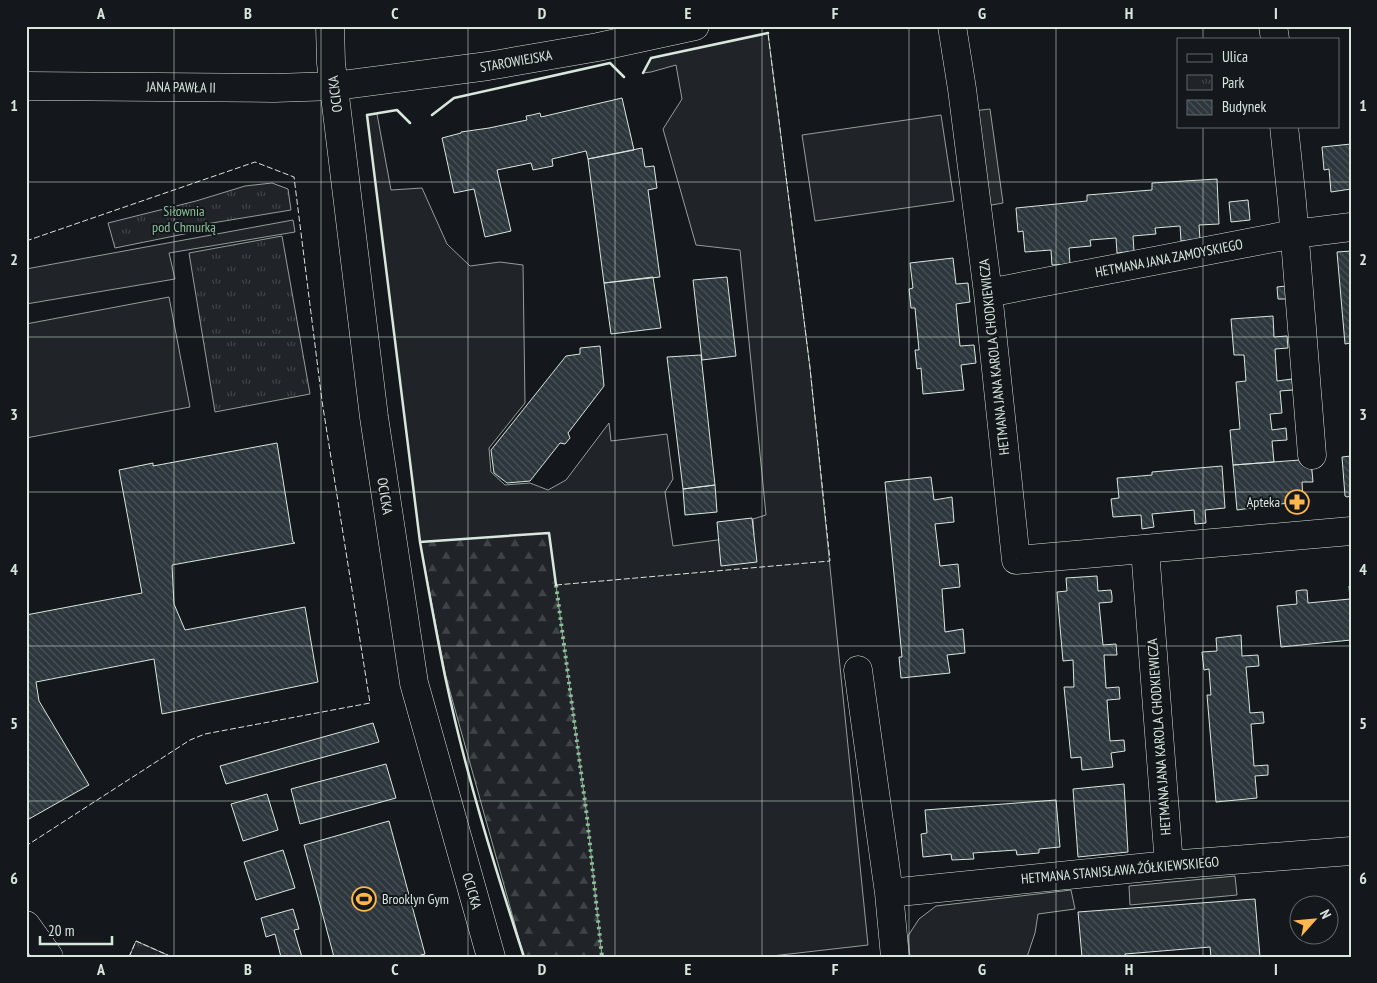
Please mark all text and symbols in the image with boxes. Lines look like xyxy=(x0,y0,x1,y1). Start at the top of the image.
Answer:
text: A xyxy=(96,3,106,23)
text: B xyxy=(244,3,252,23)
text: C xyxy=(391,3,399,23)
text: D xyxy=(538,3,547,23)
text: E xyxy=(685,3,692,23)
text: F xyxy=(832,3,839,23)
text: G xyxy=(978,3,986,23)
text: H xyxy=(1125,3,1133,23)
text: I xyxy=(1274,3,1278,23)
legend xyxy=(1177,38,1340,128)
street label: STAROWIEJSKA xyxy=(478,46,554,76)
text: Ulica xyxy=(1222,47,1248,66)
text: Park xyxy=(1222,73,1244,92)
street label: OCICKA xyxy=(324,74,346,113)
street label: JANA PAWŁA II xyxy=(145,77,216,97)
text: 1 xyxy=(10,95,18,115)
text: 1 xyxy=(1359,95,1367,115)
text: Budynek xyxy=(1222,97,1266,116)
park label: Siłownia pod Chmurką xyxy=(152,202,216,236)
street label: HETMANA JANA ZAMOYSKIEGO xyxy=(1094,235,1245,281)
text: 2 xyxy=(10,249,18,269)
text: 2 xyxy=(1359,249,1367,269)
street label: HETMANA JANA KAROLA CHODKIEWICZA xyxy=(975,258,1013,456)
text: 3 xyxy=(10,404,18,424)
text: 3 xyxy=(1359,404,1367,424)
street label: OCICKA xyxy=(373,476,397,516)
pharmacy icon: Apteka xyxy=(1284,489,1310,515)
place label: Apteka xyxy=(1247,493,1280,511)
text: 4 xyxy=(10,559,18,579)
text: 4 xyxy=(1359,559,1367,579)
street label: HETMANA JANA KAROLA CHODKIEWICZA xyxy=(1143,638,1175,836)
text: 5 xyxy=(10,713,18,733)
text: 5 xyxy=(1359,713,1367,733)
street label: HETMANA STANISŁAWA ŻÓŁKIEWSKIEGO xyxy=(1020,852,1220,888)
text: 6 xyxy=(10,868,18,888)
text: 6 xyxy=(1359,868,1367,888)
street label: OCICKA xyxy=(458,871,486,912)
sports icon: Brooklyn Gym xyxy=(351,886,377,912)
place label: Brooklyn Gym xyxy=(382,890,449,908)
north arrow xyxy=(1290,896,1340,946)
text: N xyxy=(1316,907,1335,922)
scale bar xyxy=(40,913,112,945)
text: 20 m xyxy=(48,921,74,940)
text: A xyxy=(96,959,106,979)
text: B xyxy=(244,959,252,979)
text: C xyxy=(391,959,399,979)
text: D xyxy=(538,959,547,979)
text: E xyxy=(685,959,692,979)
text: F xyxy=(832,959,839,979)
text: G xyxy=(978,959,986,979)
text: H xyxy=(1125,959,1133,979)
text: I xyxy=(1274,959,1278,979)

